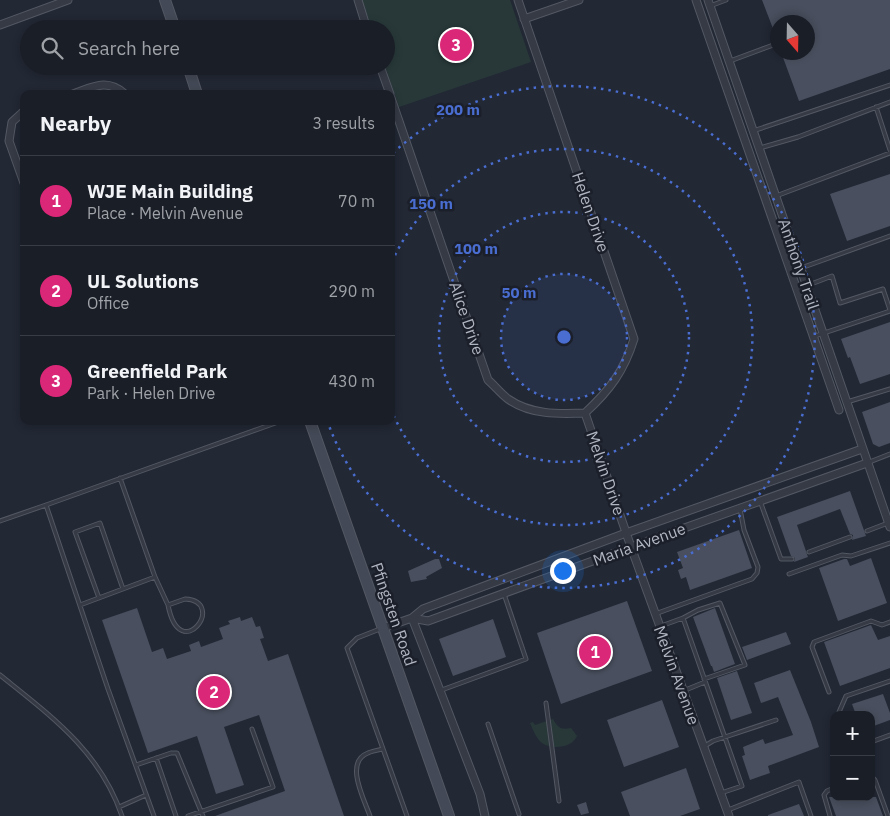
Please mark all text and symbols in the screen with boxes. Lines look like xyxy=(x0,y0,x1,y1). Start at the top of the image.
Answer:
north arrow xyxy=(770,15,815,60)
search box xyxy=(20,20,395,75)
pin: 3 xyxy=(440,26,472,64)
icon: search xyxy=(38,34,66,62)
text: Search here xyxy=(78,36,180,60)
text: 200 m xyxy=(436,100,480,119)
text: Nearby xyxy=(40,109,111,137)
text: 3 results xyxy=(312,113,375,133)
street label: Helen Drive xyxy=(568,169,614,255)
text: WJE Main Building xyxy=(87,179,253,203)
text: 1 xyxy=(51,191,61,211)
text: 70 m xyxy=(338,191,375,211)
text: 150 m xyxy=(409,194,453,213)
text: Place · Melvin Avenue xyxy=(87,203,243,223)
street label: Anthony Trail xyxy=(774,216,824,312)
text: 100 m xyxy=(454,239,498,258)
text: UL Solutions xyxy=(87,269,199,293)
street label: Alice Drive xyxy=(445,279,489,358)
text: 2 xyxy=(51,281,61,301)
text: 290 m xyxy=(328,281,375,301)
text: 50 m xyxy=(502,283,536,302)
text: Office xyxy=(87,293,129,313)
centre of rings xyxy=(555,328,573,346)
text: Greenfield Park xyxy=(87,359,227,383)
text: 3 xyxy=(51,371,61,391)
text: 430 m xyxy=(328,371,375,391)
text: Park · Helen Drive xyxy=(87,383,215,403)
street label: Melvin Drive xyxy=(582,428,630,518)
street label: Maria Avenue xyxy=(590,518,688,570)
your location xyxy=(550,558,576,584)
street label: Pfingsten Road xyxy=(367,560,421,668)
street label: Melvin Avenue xyxy=(650,623,704,728)
pin: 1 xyxy=(579,633,611,671)
pin: 2 xyxy=(198,673,230,711)
map controls xyxy=(830,711,875,801)
button: + xyxy=(830,711,875,756)
button: − xyxy=(830,756,875,801)

